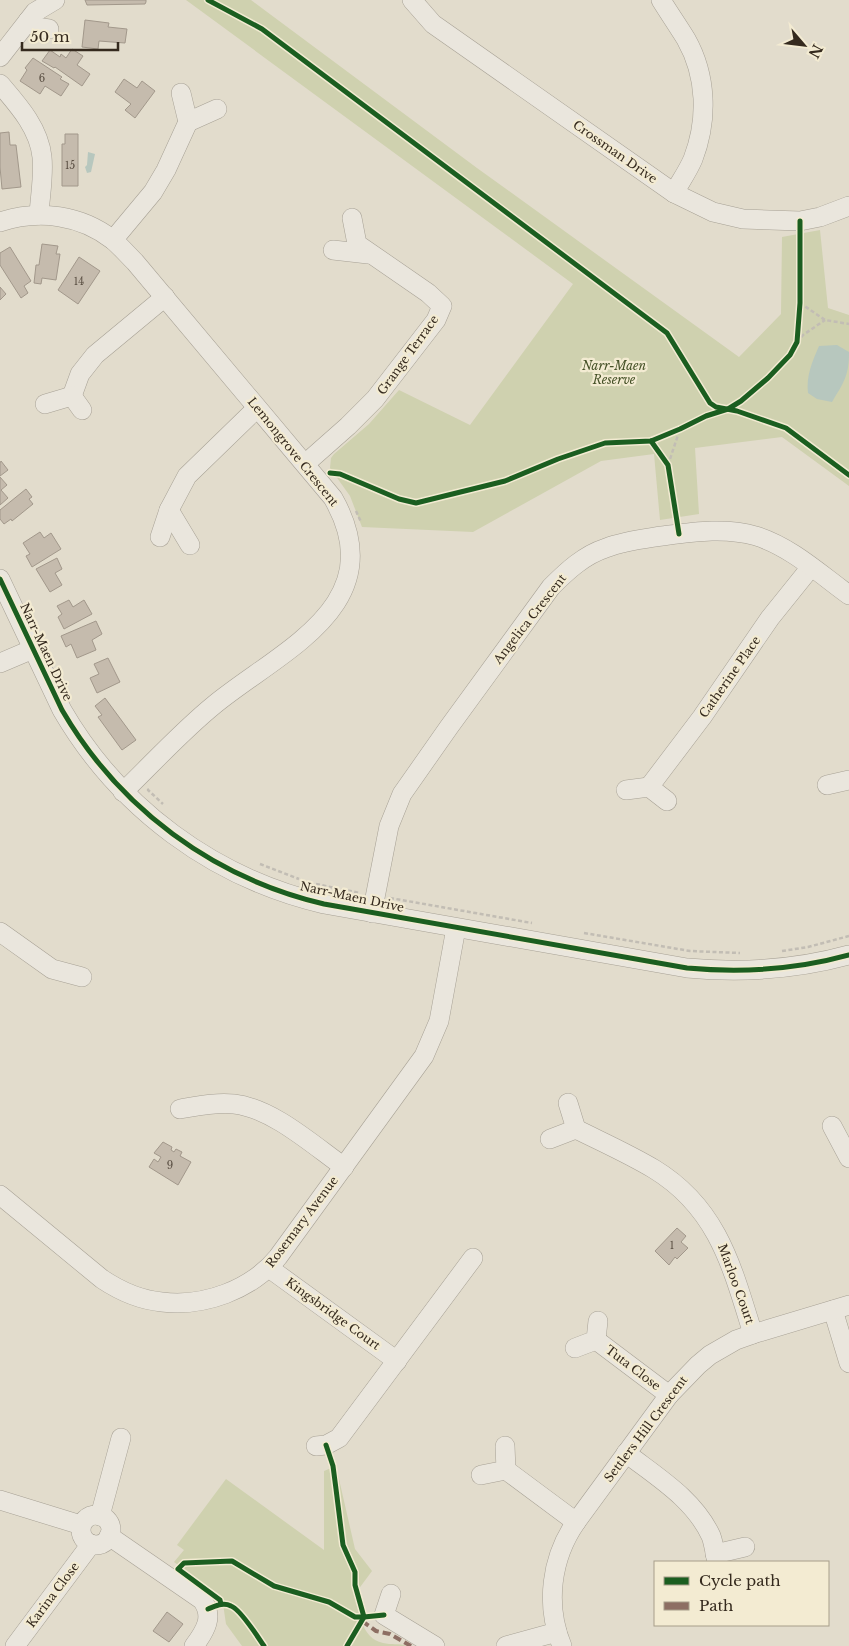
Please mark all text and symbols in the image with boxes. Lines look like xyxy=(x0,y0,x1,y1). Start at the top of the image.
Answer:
scale bar xyxy=(22,20,119,52)
north arrow xyxy=(779,20,829,70)
text: 50 m xyxy=(30,27,70,46)
text: N xyxy=(804,41,827,61)
house number: 6 xyxy=(39,72,45,85)
street label: Crossman Drive xyxy=(570,117,660,186)
house number: 15 xyxy=(65,159,75,172)
house number: 14 xyxy=(74,275,84,288)
street label: Grange Terrace xyxy=(374,312,442,397)
park label: Narr-Maen Reserve xyxy=(581,358,647,387)
street label: Lemongrove Crescent xyxy=(245,394,342,510)
street label: Angelica Crescent xyxy=(489,571,570,667)
street label: Narr-Maen Drive xyxy=(17,601,76,703)
street label: Catherine Place xyxy=(696,633,763,721)
street label: Narr-Maen Drive xyxy=(299,878,406,915)
house number: 9 xyxy=(167,1159,173,1172)
street label: Rosemary Avenue xyxy=(262,1173,341,1270)
house number: 1 xyxy=(670,1239,674,1252)
street label: Marloo Court xyxy=(715,1242,758,1326)
street label: Kingsbridge Court xyxy=(283,1274,384,1353)
street label: Tuta Close xyxy=(603,1342,664,1393)
street label: Settlers Hill Crescent xyxy=(601,1372,691,1485)
street label: Karina Close xyxy=(23,1559,82,1630)
legend xyxy=(654,1561,829,1626)
text: Cycle path xyxy=(699,1571,781,1590)
text: Path xyxy=(699,1596,733,1615)

